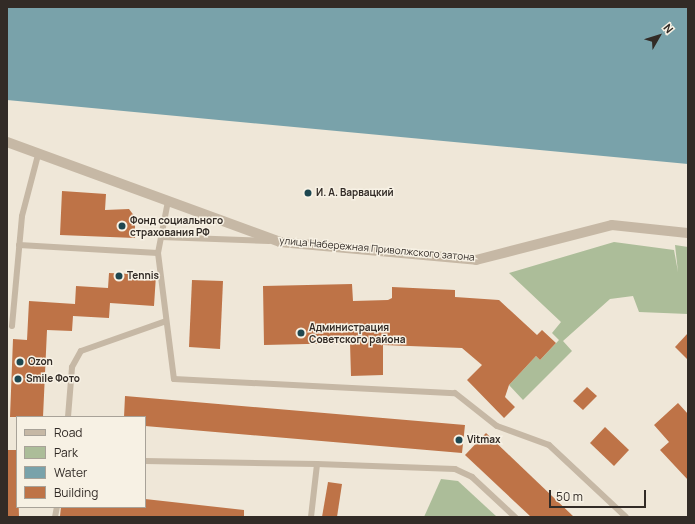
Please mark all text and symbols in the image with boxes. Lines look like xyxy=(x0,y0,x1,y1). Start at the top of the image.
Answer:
north arrow xyxy=(639,16,679,56)
text: N xyxy=(660,20,677,36)
place label: И. А. Варвацкий xyxy=(316,187,394,199)
marker: И. А. Варвацкий xyxy=(303,188,313,198)
place label: Фонд социального страхования РФ xyxy=(130,214,223,238)
marker: Фонд социального страхования РФ xyxy=(117,221,127,231)
street label: улица Набережная Приволжского затона xyxy=(279,234,475,264)
place label: Tennis xyxy=(127,270,159,282)
marker: Tennis xyxy=(114,271,124,281)
place label: Администрация Советского района xyxy=(309,321,405,344)
marker: Администрация Советского района xyxy=(296,328,306,338)
place label: Ozon xyxy=(28,356,53,368)
marker: Ozon xyxy=(15,357,25,367)
place label: Smile Фото xyxy=(26,373,80,385)
marker: Smile Фото xyxy=(13,374,23,384)
legend xyxy=(16,416,146,508)
text: Road xyxy=(54,424,82,441)
place label: Vitmax xyxy=(467,434,501,446)
marker: Vitmax xyxy=(454,435,464,445)
text: Park xyxy=(54,444,78,461)
text: Water xyxy=(54,464,87,481)
scale bar xyxy=(551,482,648,508)
text: Building xyxy=(54,484,98,501)
text: 50 m xyxy=(556,488,583,505)

